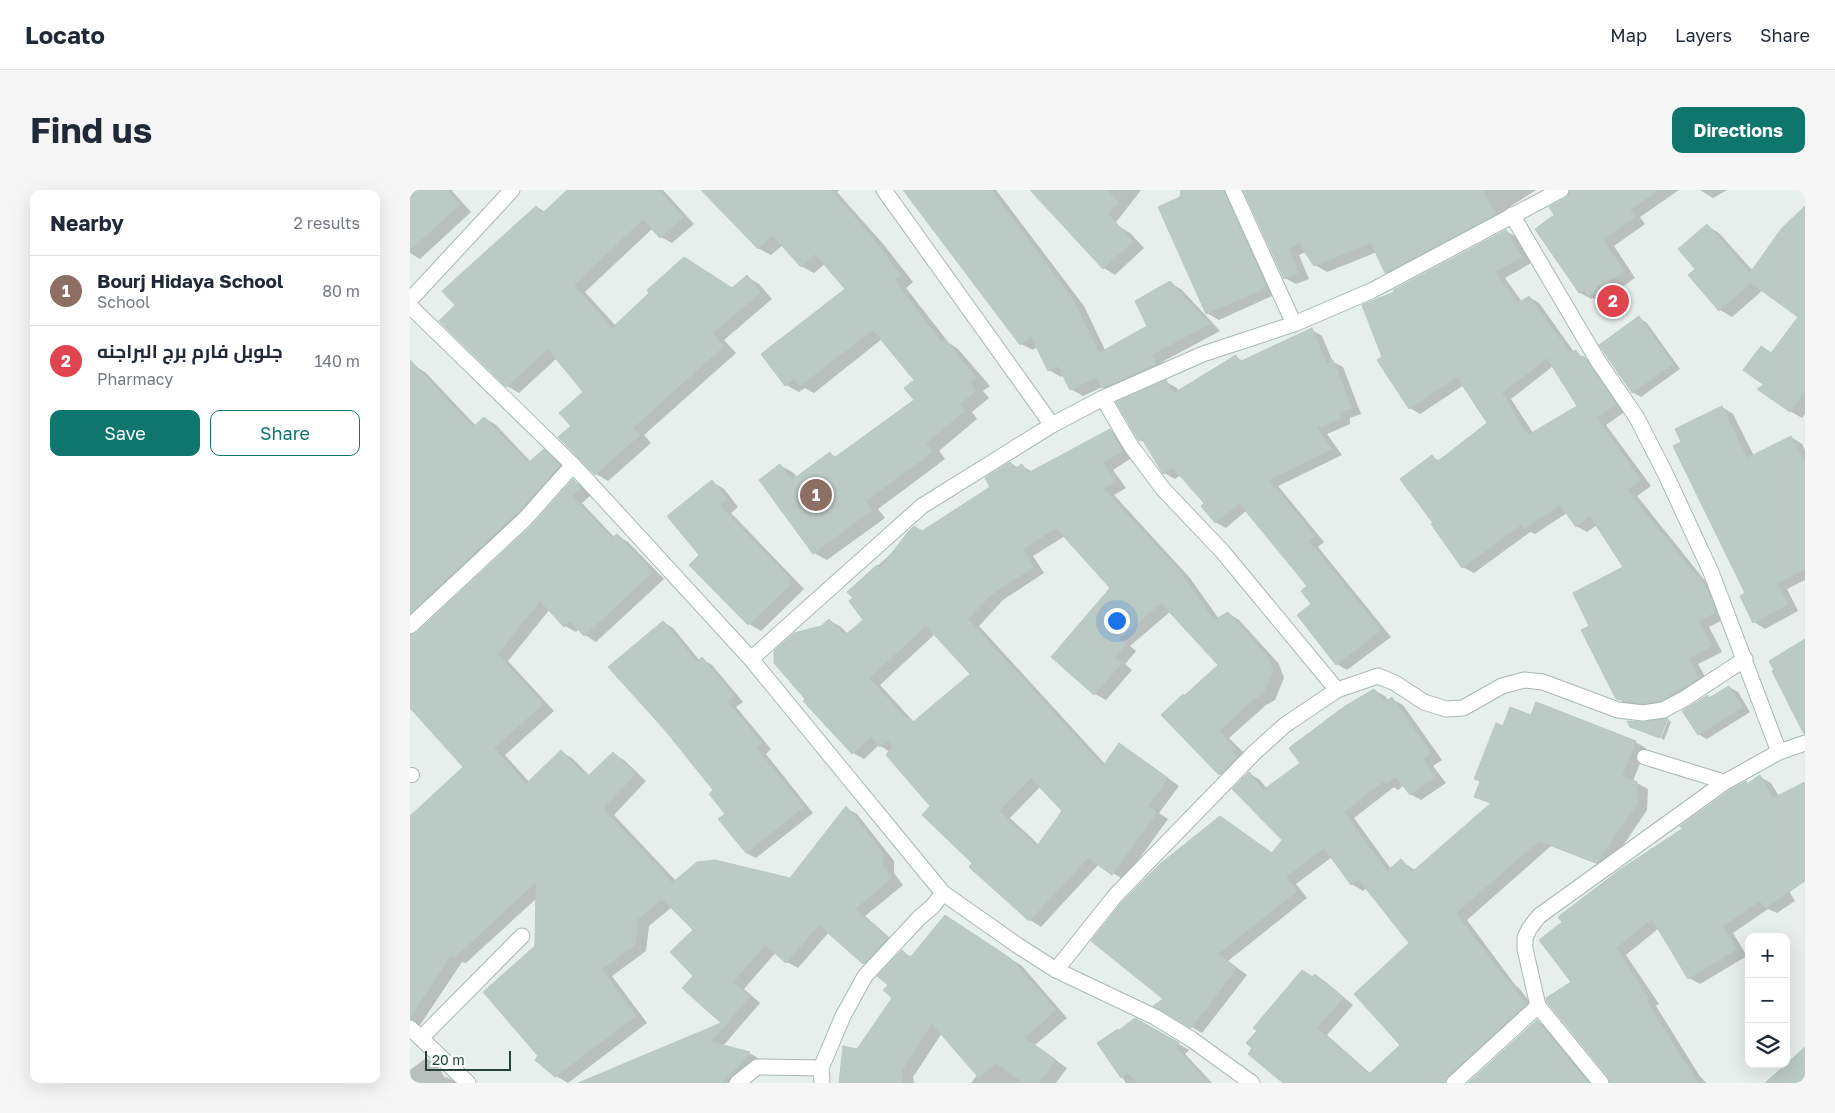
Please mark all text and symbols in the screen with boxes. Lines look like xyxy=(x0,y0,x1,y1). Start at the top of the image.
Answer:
text: Locato xyxy=(25,20,105,49)
text: Map xyxy=(1610,24,1647,46)
text: Layers xyxy=(1675,24,1732,46)
text: Share xyxy=(1760,24,1810,46)
button: Directions xyxy=(1672,107,1805,153)
text: Find us xyxy=(30,109,152,151)
text: Nearby xyxy=(50,210,124,236)
text: 2 results xyxy=(294,213,360,233)
text: Bourj Hidaya School xyxy=(97,269,283,292)
text: 1 xyxy=(62,281,70,301)
text: 80 m xyxy=(322,281,360,301)
pin: 2 xyxy=(1597,282,1629,320)
text: School xyxy=(97,292,150,312)
text: جلوبل فارم برج البراجنه xyxy=(97,339,283,362)
text: 2 xyxy=(61,351,71,371)
text: 140 m xyxy=(314,351,360,371)
text: Pharmacy xyxy=(97,369,173,389)
button: Save xyxy=(50,410,200,456)
button: Share xyxy=(210,410,360,456)
pin: 1 xyxy=(800,476,832,514)
your location xyxy=(1104,608,1130,634)
map controls xyxy=(1745,933,1790,1068)
button: + xyxy=(1745,933,1790,978)
button: − xyxy=(1745,978,1790,1023)
button: layers xyxy=(1745,1023,1790,1068)
scale bar xyxy=(425,1048,511,1071)
text: 20 m xyxy=(432,1051,465,1068)

